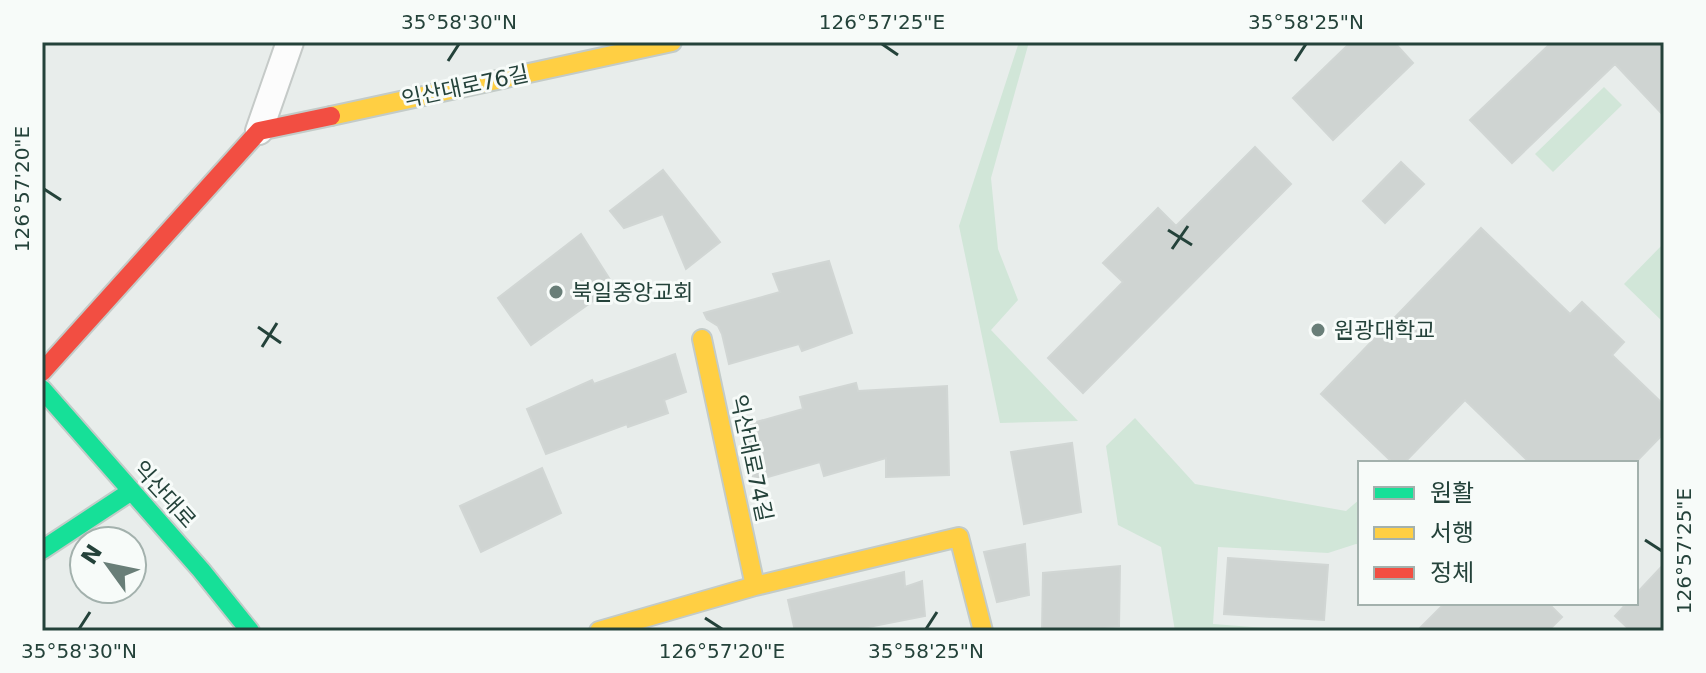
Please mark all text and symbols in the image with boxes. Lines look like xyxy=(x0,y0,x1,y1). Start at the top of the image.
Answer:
text: 35°58'30"N xyxy=(401,10,517,34)
text: 126°57'25"E xyxy=(819,10,945,34)
text: 35°58'25"N xyxy=(1248,10,1364,34)
street label: 익산대로76길 xyxy=(399,61,531,112)
text: 126°57'20"E xyxy=(10,126,34,252)
place label: 북일중앙교회 xyxy=(572,280,693,305)
marker: 북일중앙교회 xyxy=(547,283,565,301)
place label: 원광대학교 xyxy=(1334,318,1435,343)
marker: 원광대학교 xyxy=(1309,321,1327,339)
street label: 익산대로74길 xyxy=(726,392,777,524)
street label: 익산대로 xyxy=(128,456,201,533)
legend xyxy=(1358,461,1638,605)
text: 원활 xyxy=(1430,479,1474,507)
text: 126°57'25"E xyxy=(1672,488,1696,614)
text: 서행 xyxy=(1430,519,1474,547)
north arrow xyxy=(68,525,148,605)
text: N xyxy=(76,540,107,569)
text: 정체 xyxy=(1430,559,1474,587)
text: 35°58'30"N xyxy=(21,639,137,663)
text: 126°57'20"E xyxy=(659,639,785,663)
text: 35°58'25"N xyxy=(868,639,984,663)

